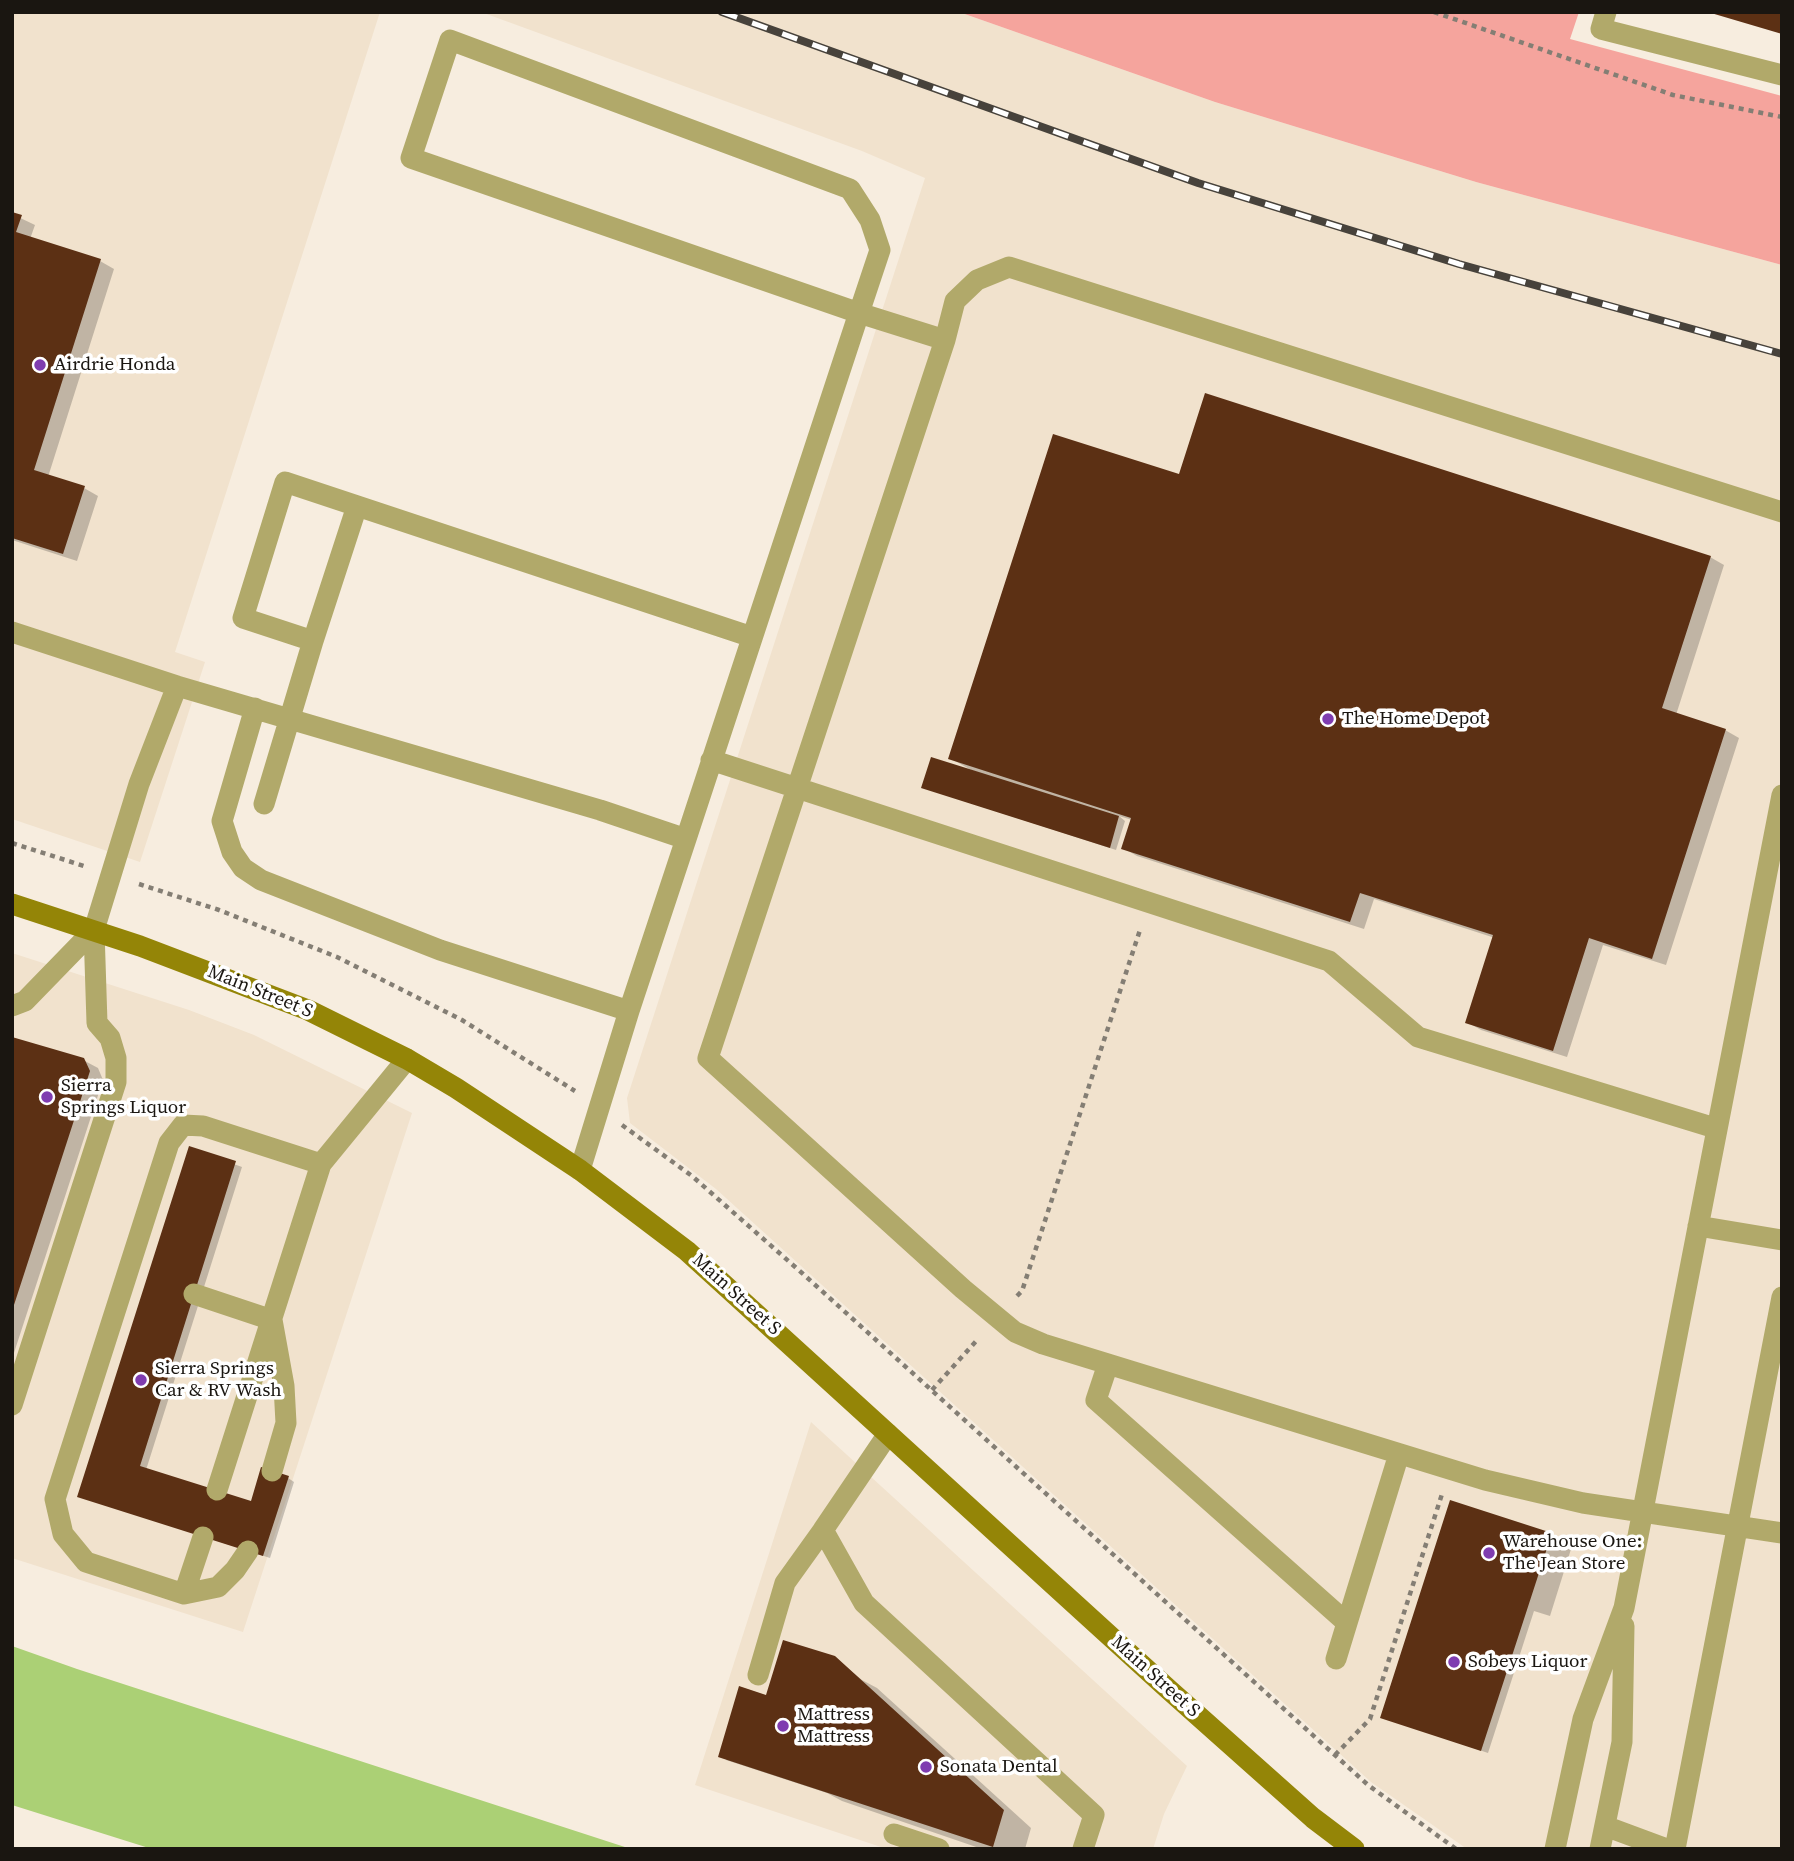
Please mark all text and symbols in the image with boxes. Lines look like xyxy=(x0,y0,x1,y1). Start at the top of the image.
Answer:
place label: Airdrie Honda xyxy=(54,354,176,376)
marker: Airdrie Honda xyxy=(32,357,48,373)
place label: The Home Depot xyxy=(1342,708,1486,730)
marker: The Home Depot xyxy=(1320,711,1336,727)
street label: Main Street S xyxy=(204,961,316,1023)
place label: Sierra Springs Liquor xyxy=(61,1075,186,1119)
marker: Sierra Springs Liquor xyxy=(39,1089,55,1105)
street label: Main Street S xyxy=(687,1249,785,1341)
place label: Sierra Springs Car & RV Wash xyxy=(155,1358,282,1402)
marker: Sierra Springs Car & RV Wash xyxy=(133,1372,149,1388)
place label: Warehouse One: The Jean Store xyxy=(1503,1531,1642,1575)
marker: Warehouse One: The Jean Store xyxy=(1481,1545,1497,1561)
street label: Main Street S xyxy=(1106,1631,1204,1723)
place label: Sobeys Liquor xyxy=(1468,1651,1588,1673)
marker: Sobeys Liquor xyxy=(1446,1654,1462,1670)
place label: Mattress Mattress xyxy=(797,1704,870,1748)
marker: Mattress Mattress xyxy=(775,1718,791,1734)
place label: Sonata Dental xyxy=(940,1756,1058,1778)
marker: Sonata Dental xyxy=(918,1759,934,1775)

